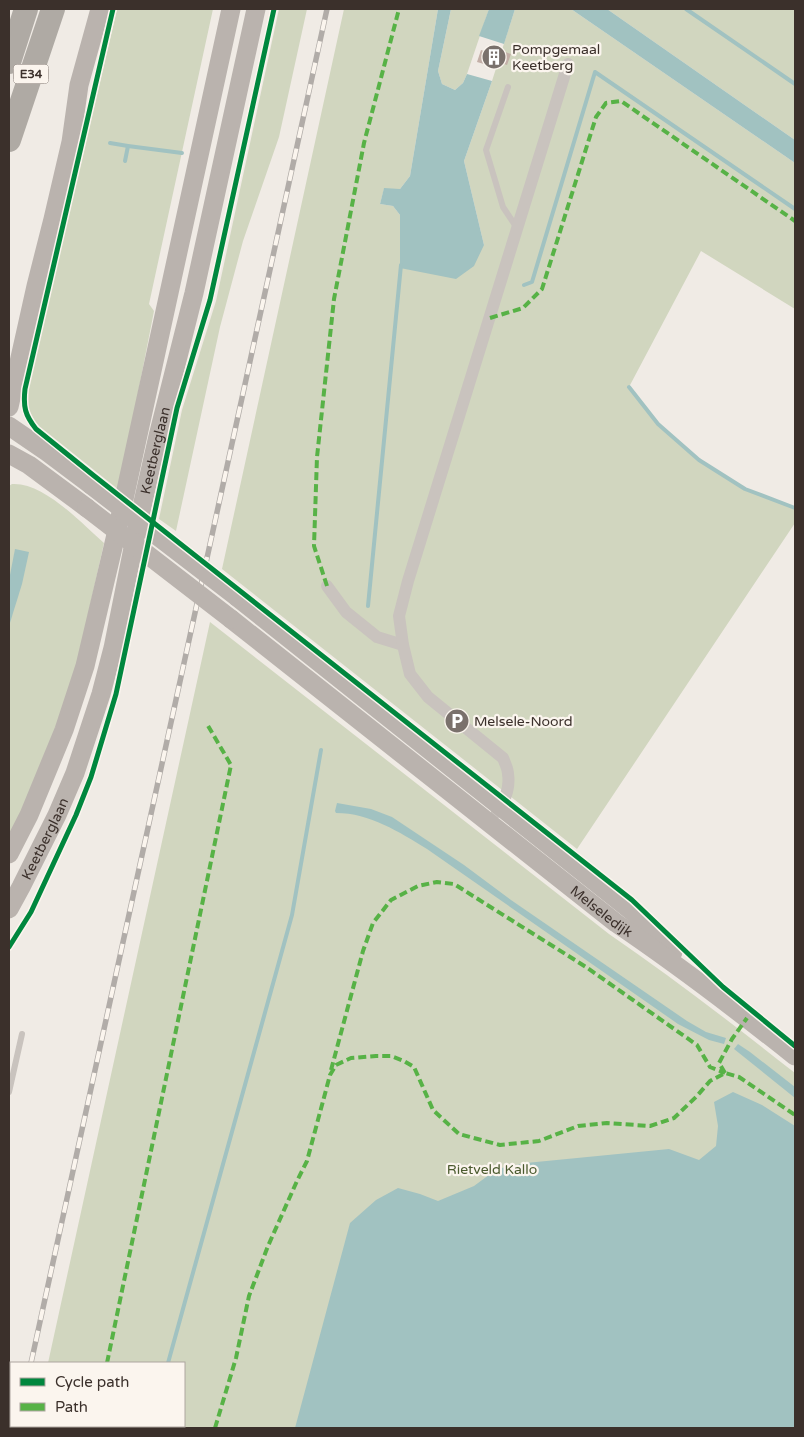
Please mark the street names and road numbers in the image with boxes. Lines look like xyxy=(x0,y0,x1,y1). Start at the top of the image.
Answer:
road number: E34 xyxy=(14,64,48,84)
street label: Keetberglaan xyxy=(137,405,174,496)
street label: Keetberglaan xyxy=(18,795,72,883)
street label: Melseledijk xyxy=(567,882,636,941)

